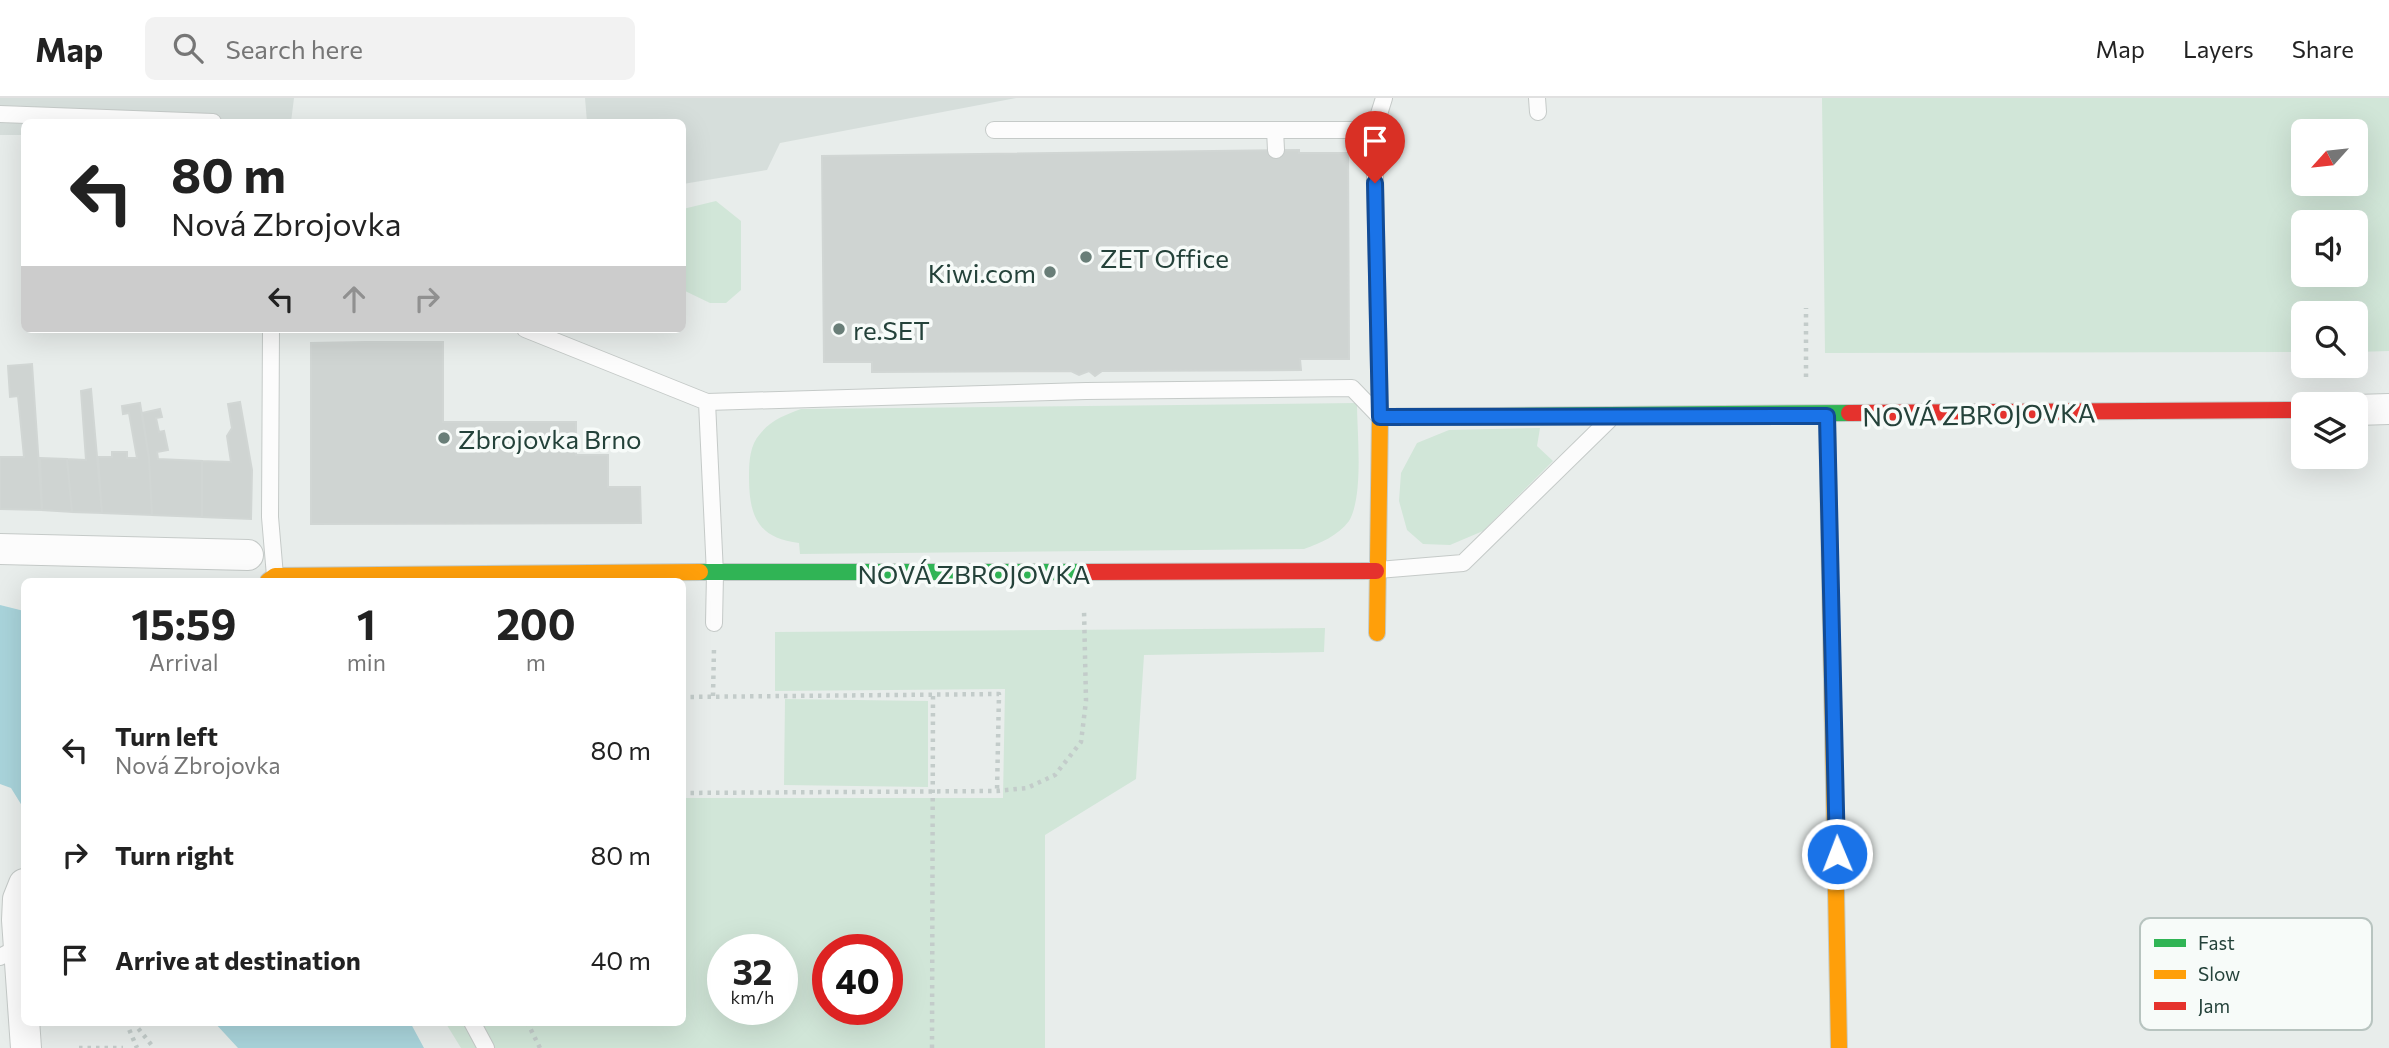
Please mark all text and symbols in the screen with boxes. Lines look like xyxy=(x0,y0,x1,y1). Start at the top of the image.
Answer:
search box xyxy=(145,17,635,80)
text: Map xyxy=(35,28,103,69)
icon: search xyxy=(169,29,207,67)
text: Search here xyxy=(225,33,363,64)
text: Map xyxy=(2096,34,2145,63)
text: Layers xyxy=(2183,34,2254,63)
text: Share xyxy=(2292,34,2354,63)
pin xyxy=(1345,111,1405,183)
north arrow xyxy=(2291,119,2368,196)
map controls xyxy=(2291,119,2368,469)
icon: arrive xyxy=(1356,122,1394,160)
text: 80 m xyxy=(171,143,286,203)
icon: left xyxy=(56,147,147,238)
text: Nová Zbrojovka xyxy=(171,203,401,243)
button: sound xyxy=(2291,210,2368,287)
place label: ZET Office xyxy=(1100,242,1229,273)
marker: ZET Office xyxy=(1078,249,1094,265)
place label: Kiwi.com xyxy=(928,257,1036,288)
marker: Kiwi.com xyxy=(1042,264,1058,280)
icon: left xyxy=(262,280,300,318)
icon: ahead xyxy=(335,280,373,318)
icon: right xyxy=(408,280,446,318)
button: search xyxy=(2291,301,2368,378)
place label: re.SET xyxy=(853,314,930,345)
marker: re.SET xyxy=(831,321,847,337)
button: layers xyxy=(2291,392,2368,469)
street label: NOVÁ ZBROJOVKA xyxy=(1862,396,2096,432)
place label: Zbrojovka Brno xyxy=(458,423,642,454)
marker: Zbrojovka Brno xyxy=(436,430,452,446)
street label: NOVÁ ZBROJOVKA xyxy=(857,558,1091,589)
text: 15:59 xyxy=(131,597,236,649)
text: 1 xyxy=(357,597,376,649)
text: 200 xyxy=(496,597,576,649)
text: Arrival xyxy=(149,648,219,676)
text: min xyxy=(347,648,386,676)
text: m xyxy=(526,648,546,676)
text: Turn left xyxy=(115,720,218,751)
icon: left xyxy=(56,731,94,769)
text: 80 m xyxy=(591,734,651,765)
text: Nová Zbrojovka xyxy=(115,751,281,779)
position arrow xyxy=(1800,817,1874,891)
icon: right xyxy=(56,836,94,874)
text: Turn right xyxy=(115,839,234,870)
text: 80 m xyxy=(591,839,651,870)
legend xyxy=(2140,918,2372,1030)
text: Fast xyxy=(2198,931,2235,954)
speed limit sign: 40 xyxy=(812,934,903,1025)
icon: arrive xyxy=(56,941,94,979)
text: Arrive at destination xyxy=(115,944,361,975)
text: 40 m xyxy=(591,944,651,975)
text: 32 xyxy=(732,949,773,992)
text: Slow xyxy=(2198,962,2240,985)
text: km/h xyxy=(731,986,774,1008)
text: Jam xyxy=(2198,994,2230,1017)

